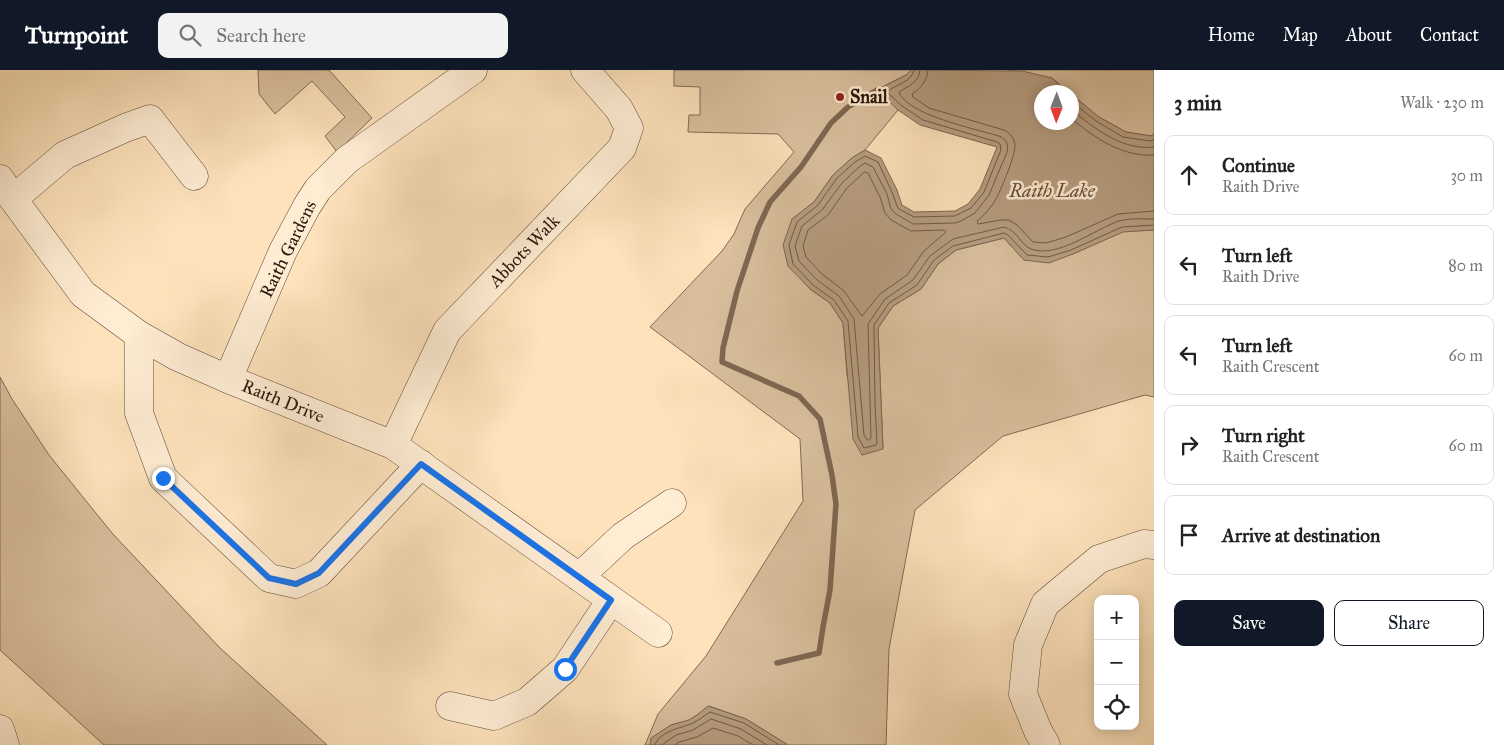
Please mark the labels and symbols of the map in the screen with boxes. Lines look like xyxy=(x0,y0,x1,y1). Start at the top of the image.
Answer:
north arrow xyxy=(1034,85,1079,130)
place label: Snail xyxy=(850,86,889,108)
marker: Snail xyxy=(834,91,846,103)
water label: Raith Lake xyxy=(1008,179,1096,202)
street label: Raith Gardens xyxy=(255,197,321,301)
street label: Abbots Walk xyxy=(483,210,565,293)
street label: Raith Drive xyxy=(239,375,327,427)
route end xyxy=(152,467,175,490)
route start xyxy=(554,658,577,681)

